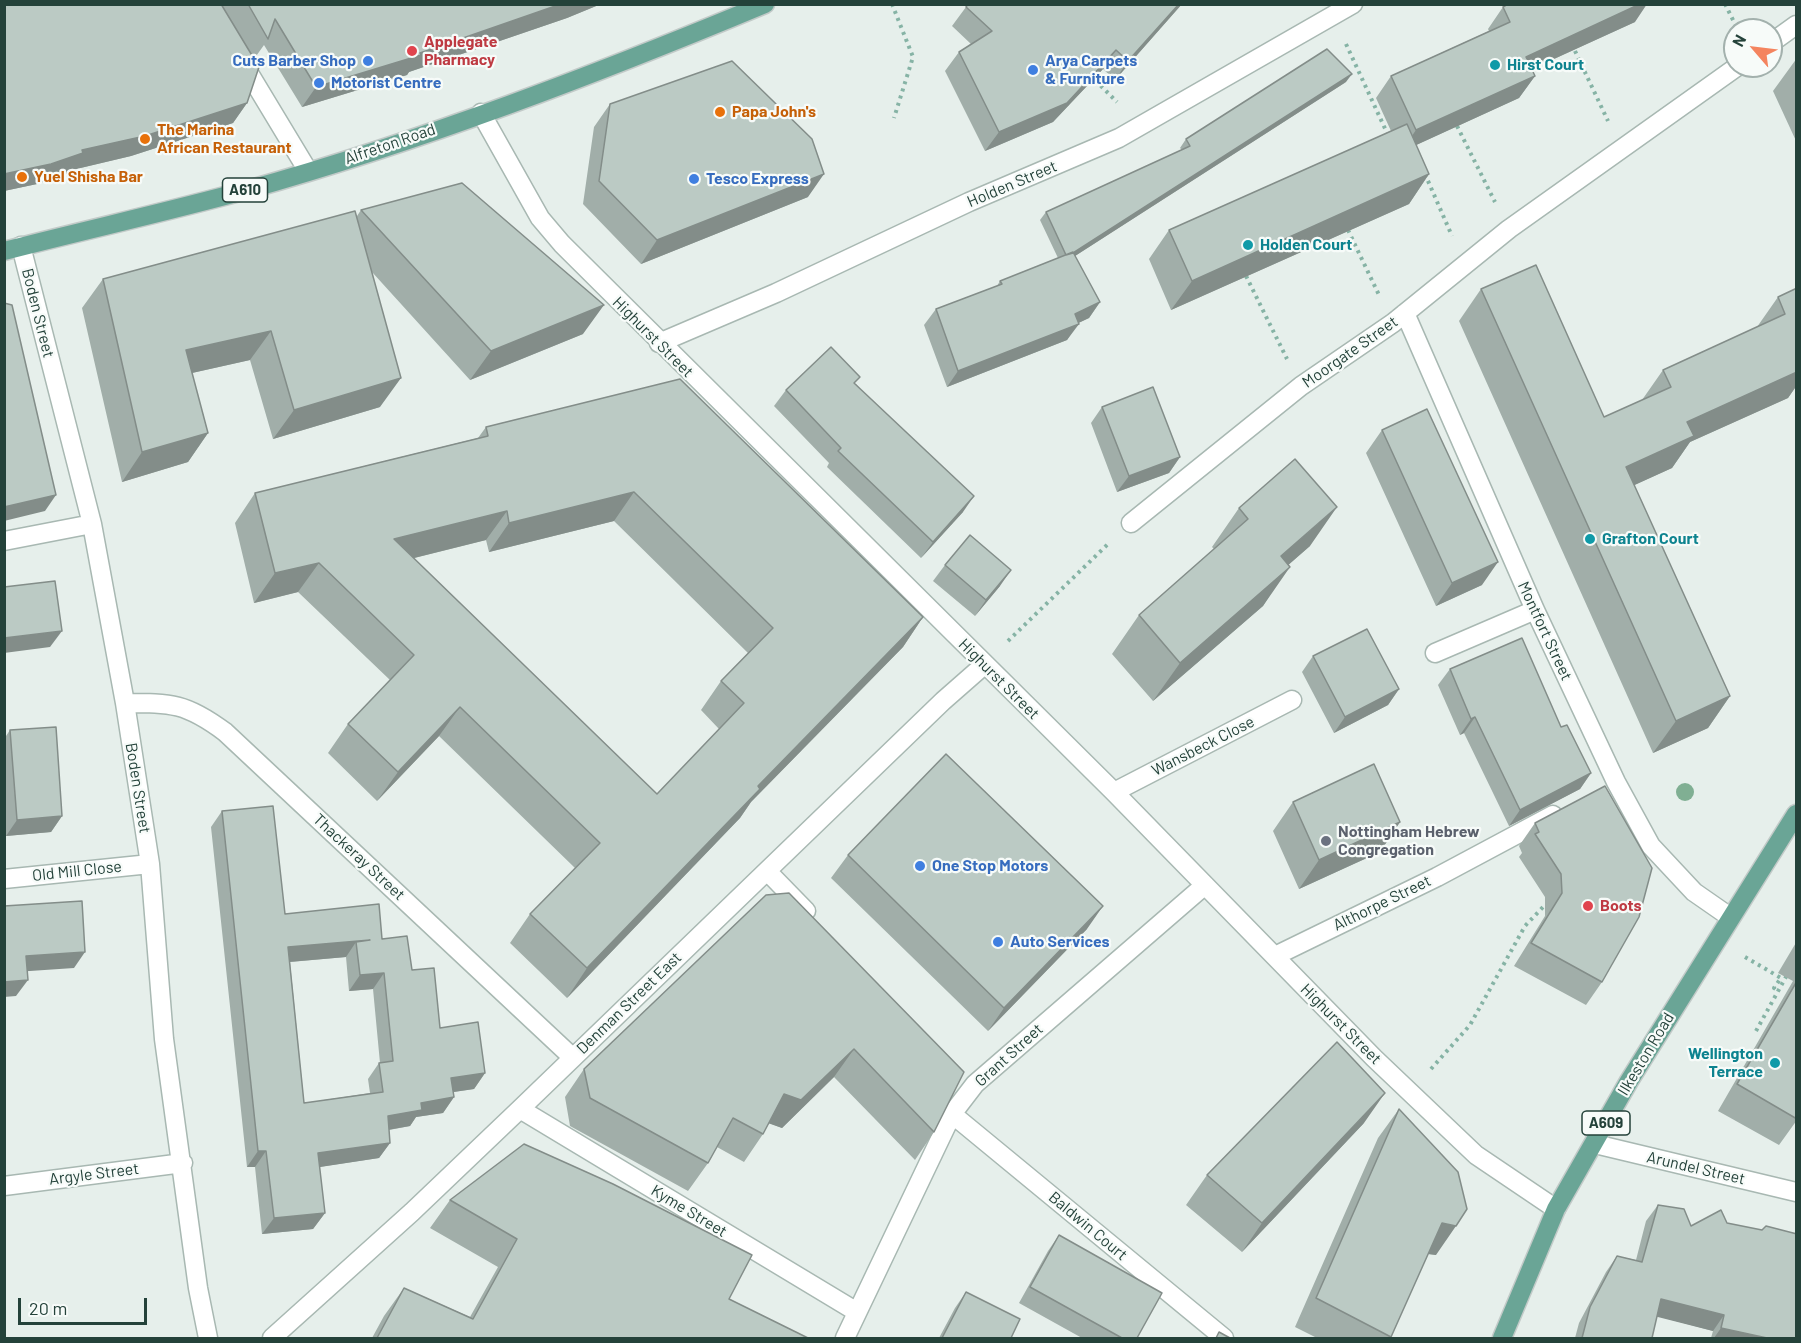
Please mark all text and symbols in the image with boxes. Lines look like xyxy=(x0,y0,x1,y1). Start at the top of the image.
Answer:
north arrow xyxy=(1723,18,1783,78)
text: N xyxy=(1728,31,1749,49)
place label: Applegate Pharmacy xyxy=(424,32,497,70)
marker: Applegate Pharmacy xyxy=(405,44,419,58)
place label: Cuts Barber Shop xyxy=(232,51,356,71)
place label: Arya Carpets & Furniture xyxy=(1045,51,1137,89)
marker: Cuts Barber Shop xyxy=(361,54,375,68)
place label: Hirst Court xyxy=(1507,55,1584,75)
marker: Hirst Court xyxy=(1488,58,1502,72)
marker: Arya Carpets & Furniture xyxy=(1026,63,1040,77)
place label: Motorist Centre xyxy=(331,73,441,93)
marker: Motorist Centre xyxy=(312,76,326,90)
place label: Papa John's xyxy=(732,102,816,122)
marker: Papa John's xyxy=(713,105,727,119)
street label: Alfreton Road xyxy=(342,119,438,169)
place label: The Marina African Restaurant xyxy=(157,120,292,158)
marker: The Marina African Restaurant xyxy=(138,132,152,146)
street label: Holden Street xyxy=(964,156,1060,212)
place label: Yuel Shisha Bar xyxy=(34,167,143,187)
place label: Tesco Express xyxy=(706,169,809,189)
marker: Yuel Shisha Bar xyxy=(15,170,29,184)
marker: Tesco Express xyxy=(687,172,701,186)
road number: A610 xyxy=(222,178,268,202)
place label: Holden Court xyxy=(1260,235,1352,255)
marker: Holden Court xyxy=(1241,238,1255,252)
street label: Boden Street xyxy=(18,266,58,360)
street label: Highurst Street xyxy=(609,293,697,381)
street label: Moorgate Street xyxy=(1299,312,1401,392)
place label: Grafton Court xyxy=(1602,529,1699,549)
marker: Grafton Court xyxy=(1583,532,1597,546)
street label: Montfort Street xyxy=(1514,578,1576,684)
street label: Highurst Street xyxy=(955,635,1043,723)
street label: Wansbeck Close xyxy=(1148,712,1258,780)
street label: Boden Street xyxy=(121,741,155,835)
street label: Thackeray Street xyxy=(309,810,409,904)
place label: Nottingham Hebrew Congregation xyxy=(1338,822,1480,860)
marker: Nottingham Hebrew Congregation xyxy=(1319,834,1333,848)
place label: One Stop Motors xyxy=(932,856,1048,876)
street label: Old Mill Close xyxy=(31,857,123,885)
marker: One Stop Motors xyxy=(913,859,927,873)
street label: Althorpe Street xyxy=(1330,871,1434,935)
place label: Boots xyxy=(1600,896,1642,916)
marker: Boots xyxy=(1581,899,1595,913)
place label: Auto Services xyxy=(1010,932,1110,952)
marker: Auto Services xyxy=(991,935,1005,949)
street label: Denman Street East xyxy=(573,948,685,1058)
street label: Highurst Street xyxy=(1297,980,1385,1068)
street label: Ilkeston Road xyxy=(1614,1009,1678,1099)
street label: Grant Street xyxy=(971,1019,1047,1091)
place label: Wellington Terrace xyxy=(1688,1044,1763,1082)
marker: Wellington Terrace xyxy=(1768,1056,1782,1070)
road number: A609 xyxy=(1582,1111,1630,1135)
street label: Arundel Street xyxy=(1645,1147,1747,1189)
street label: Argyle Street xyxy=(48,1159,140,1189)
street label: Kyme Street xyxy=(647,1181,731,1241)
street label: Baldwin Court xyxy=(1045,1188,1131,1264)
scale bar xyxy=(21,1286,150,1324)
text: 20 m xyxy=(29,1297,67,1319)

